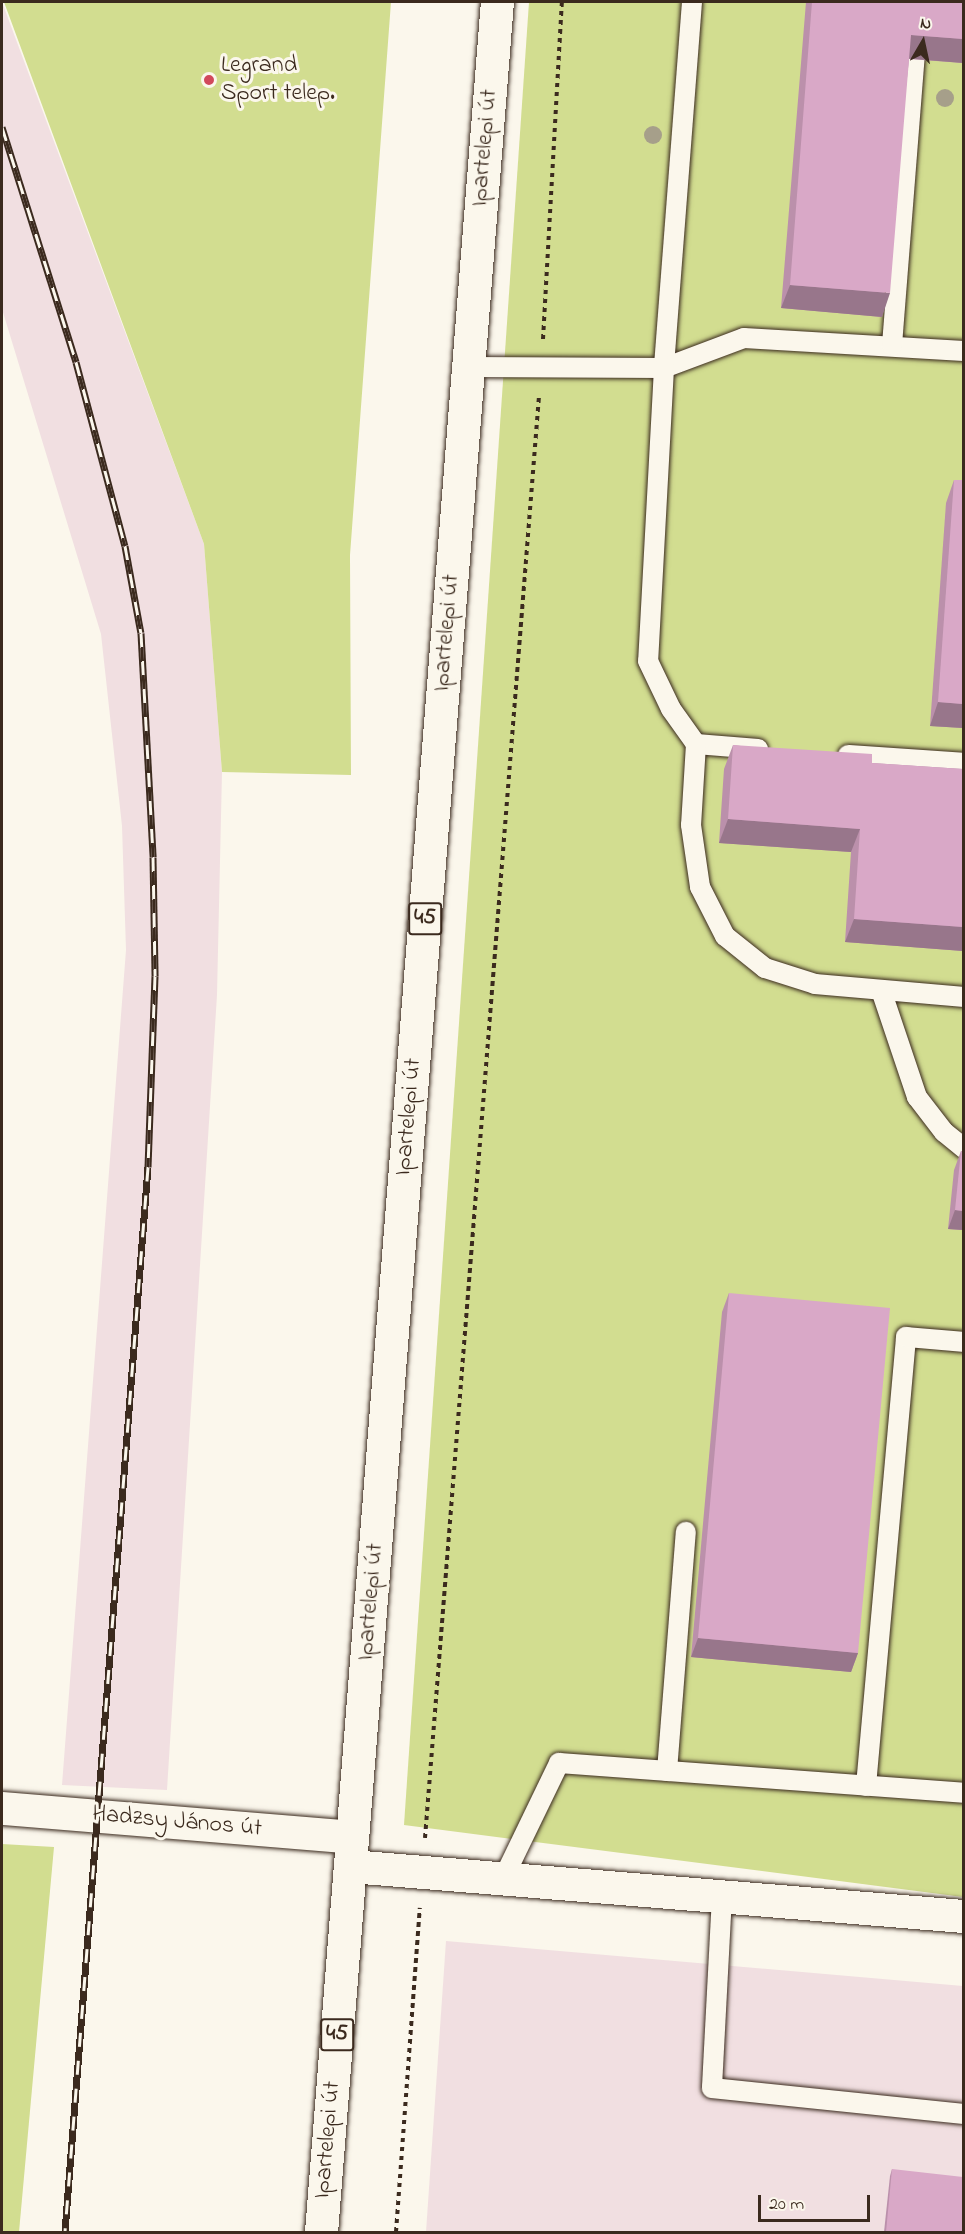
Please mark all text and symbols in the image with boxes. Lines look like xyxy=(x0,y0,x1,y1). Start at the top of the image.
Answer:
north arrow xyxy=(893,12,953,72)
text: N xyxy=(919,12,933,37)
place label: Legrand Sport telep. xyxy=(221,52,335,108)
marker: Legrand Sport telep. xyxy=(202,73,216,87)
street label: Ipartelepi út xyxy=(466,88,504,208)
street label: Ipartelepi út xyxy=(428,573,466,693)
road number: 45 xyxy=(407,900,443,938)
street label: Ipartelepi út xyxy=(390,1057,428,1177)
street label: Ipartelepi út xyxy=(352,1542,390,1662)
street label: Hadzsy János út xyxy=(91,1800,263,1844)
road number: 45 xyxy=(319,2016,355,2054)
street label: Ipartelepi út xyxy=(309,2080,347,2200)
scale bar xyxy=(761,2183,874,2221)
text: 20 m xyxy=(769,2192,804,2218)

